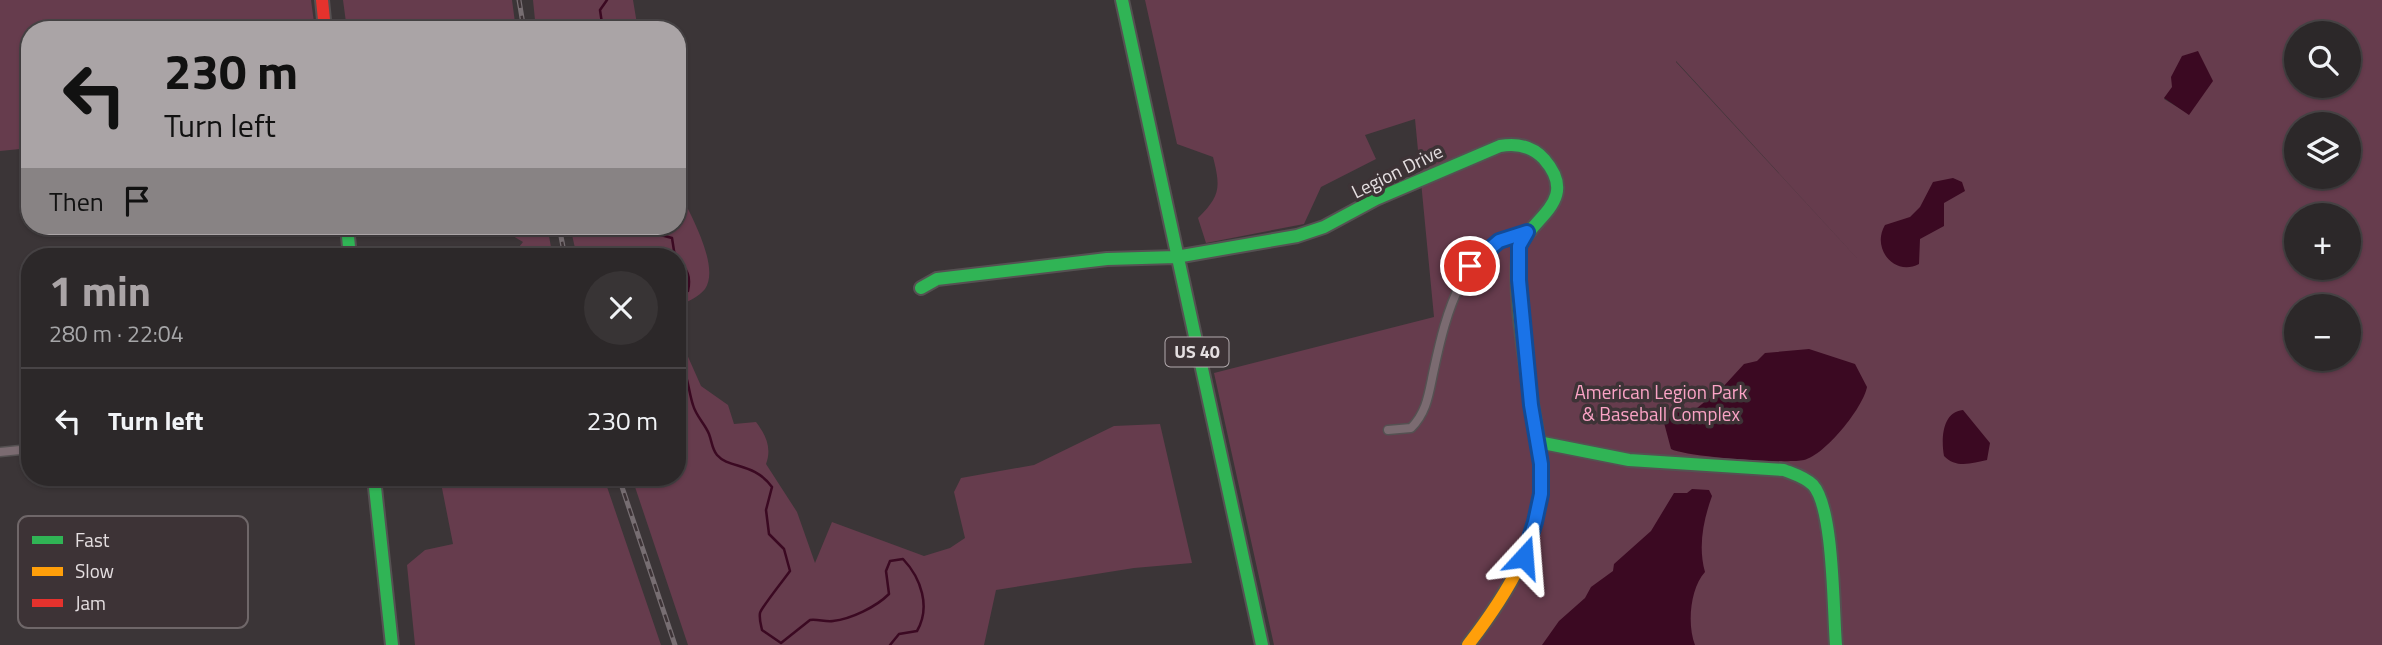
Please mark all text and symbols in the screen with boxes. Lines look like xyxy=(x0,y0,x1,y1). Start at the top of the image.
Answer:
map controls xyxy=(2284,21,2361,371)
button: search xyxy=(2284,21,2361,98)
text: 230 m xyxy=(164,33,298,108)
icon: left xyxy=(49,49,140,140)
text: Turn left xyxy=(164,101,276,149)
button: layers xyxy=(2284,112,2361,189)
street label: Legion Drive xyxy=(1346,136,1447,205)
text: Then xyxy=(49,182,104,221)
icon: arrive xyxy=(118,182,156,220)
button: + xyxy=(2284,203,2361,280)
pin xyxy=(1440,236,1500,296)
icon: arrive xyxy=(1451,247,1489,285)
text: 1 min xyxy=(49,258,151,322)
button: close xyxy=(584,271,658,345)
button: − xyxy=(2284,294,2361,371)
text: 280 m · 22:04 xyxy=(49,316,184,351)
road number: US 40 xyxy=(1166,338,1228,366)
park label: American Legion Park & Baseball Complex xyxy=(1574,377,1748,428)
text: Turn left xyxy=(108,401,203,440)
text: 230 m xyxy=(587,401,658,440)
icon: left xyxy=(49,402,87,440)
legend xyxy=(18,516,248,628)
position arrow xyxy=(1487,520,1561,594)
text: Fast xyxy=(75,525,110,554)
text: Slow xyxy=(75,556,114,585)
text: Jam xyxy=(75,588,106,617)

